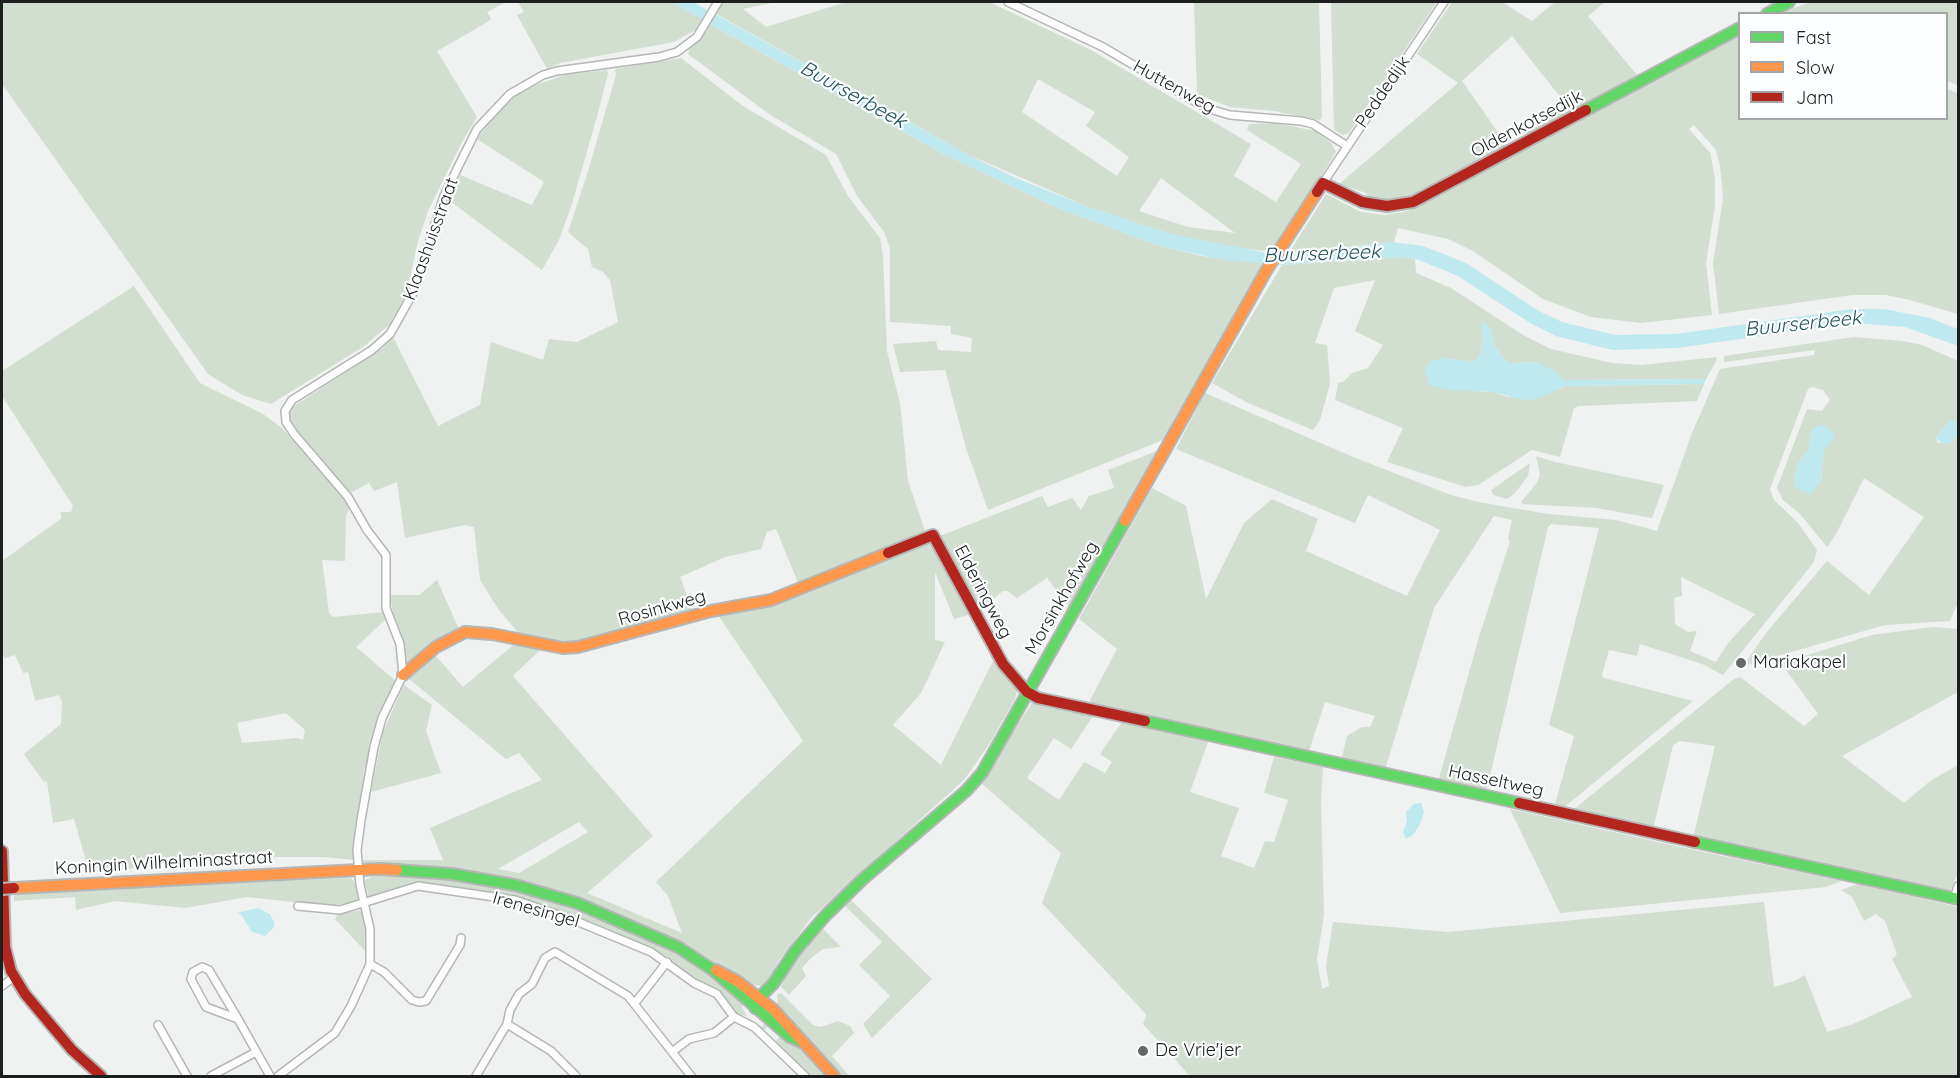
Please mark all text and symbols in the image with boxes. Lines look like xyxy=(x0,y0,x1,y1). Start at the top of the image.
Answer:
legend xyxy=(1738,12,1948,120)
text: Fast xyxy=(1796,26,1831,49)
street label: Peddedijk xyxy=(1351,52,1415,132)
water label: Buurserbeek xyxy=(796,56,910,134)
street label: Huttenweg xyxy=(1129,56,1219,118)
text: Slow xyxy=(1796,56,1834,79)
street label: Oldenkotsedijk xyxy=(1467,85,1587,163)
text: Jam xyxy=(1796,86,1834,109)
street label: Klaashuisstraat xyxy=(399,175,463,303)
water label: Buurserbeek xyxy=(1263,240,1381,268)
water label: Buurserbeek xyxy=(1743,306,1863,342)
street label: Morsinkhofweg xyxy=(1021,537,1103,659)
street label: Elderingweg xyxy=(949,542,1017,642)
street label: Rosinkweg xyxy=(616,585,708,631)
place label: Mariakapel xyxy=(1753,652,1846,674)
marker: Mariakapel xyxy=(1734,656,1748,670)
street label: Hasseltweg xyxy=(1446,760,1546,802)
street label: Koningin Wilhelminastraat xyxy=(54,846,274,880)
street label: Irenesingel xyxy=(490,887,582,933)
place label: De Vrie'jer xyxy=(1155,1040,1241,1062)
marker: De Vrie'jer xyxy=(1136,1044,1150,1058)

